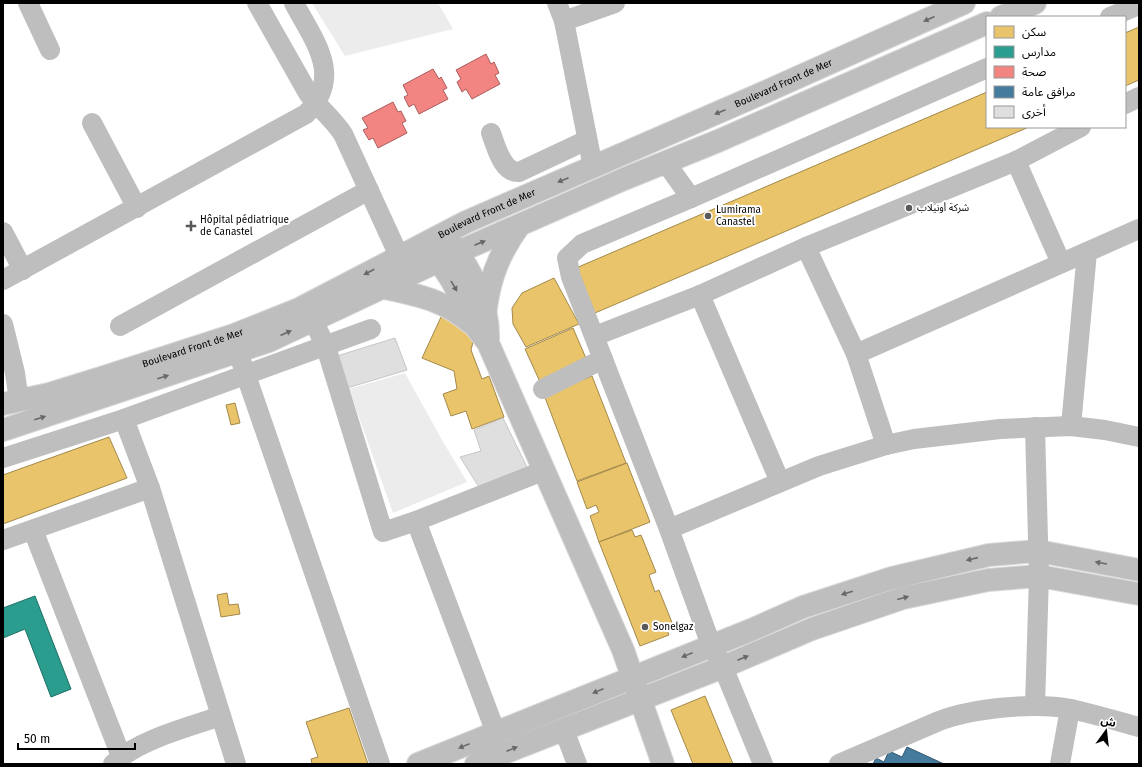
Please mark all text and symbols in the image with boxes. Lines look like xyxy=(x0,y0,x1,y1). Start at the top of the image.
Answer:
one-way arrow xyxy=(923,16,934,22)
legend xyxy=(986,16,1126,128)
text: سكن xyxy=(1022,25,1046,39)
text: مدارس xyxy=(1022,45,1056,59)
street label: Boulevard Front de Mer xyxy=(733,57,834,110)
text: صحة xyxy=(1022,65,1046,79)
text: مرافق عامة xyxy=(1022,85,1076,100)
text: أخرى xyxy=(1022,104,1046,119)
one-way arrow xyxy=(714,109,726,115)
one-way arrow xyxy=(557,177,568,183)
street label: Boulevard Front de Mer xyxy=(436,186,538,241)
place label: شركة أونيلاب xyxy=(917,202,969,214)
marker: شركة أونيلاب xyxy=(904,203,914,213)
place label: Lumirama Canastel xyxy=(716,204,761,228)
marker: Lumirama Canastel xyxy=(703,211,713,221)
place label: Hôpital pédiatrique de Canastel xyxy=(200,214,289,238)
marker: Hôpital pédiatrique de Canastel xyxy=(185,220,197,232)
one-way arrow xyxy=(474,240,485,246)
one-way arrow xyxy=(364,268,375,275)
one-way arrow xyxy=(451,280,458,292)
street label: Boulevard Front de Mer xyxy=(141,326,245,370)
one-way arrow xyxy=(280,330,292,337)
one-way arrow xyxy=(158,374,170,380)
one-way arrow xyxy=(34,414,46,420)
one-way arrow xyxy=(966,556,978,562)
one-way arrow xyxy=(1095,560,1107,566)
one-way arrow xyxy=(840,590,852,596)
one-way arrow xyxy=(898,595,910,601)
place label: Sonelgaz xyxy=(653,621,694,633)
marker: Sonelgaz xyxy=(640,622,650,632)
one-way arrow xyxy=(681,652,692,658)
one-way arrow xyxy=(737,655,749,661)
one-way arrow xyxy=(591,689,603,695)
north arrow xyxy=(1086,711,1126,751)
text: ش xyxy=(1099,714,1117,730)
scale bar xyxy=(18,725,135,751)
text: 50 m xyxy=(24,732,50,746)
one-way arrow xyxy=(458,743,470,749)
one-way arrow xyxy=(506,746,518,752)

